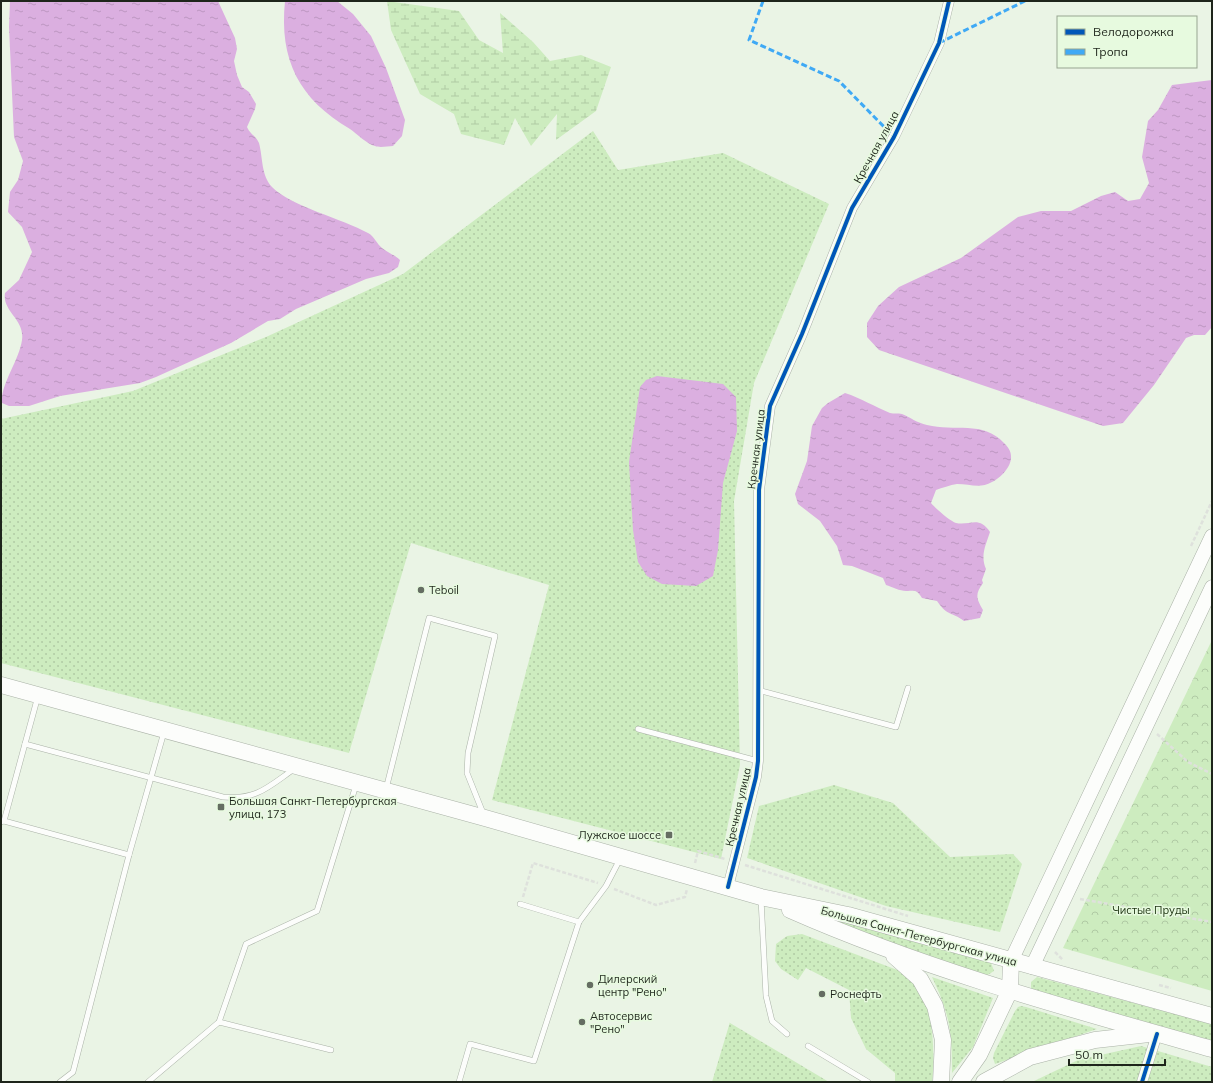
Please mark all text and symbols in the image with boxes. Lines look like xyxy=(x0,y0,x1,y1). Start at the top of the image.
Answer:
legend xyxy=(1057,16,1197,68)
text: Велодорожка xyxy=(1093,24,1174,39)
text: Тропа xyxy=(1093,44,1128,59)
street label: Кречная улица xyxy=(850,108,902,186)
street label: Кречная улица xyxy=(744,408,768,490)
place label: Teboil xyxy=(429,583,459,597)
marker: Teboil xyxy=(416,585,426,595)
street label: Кречная улица xyxy=(722,766,754,848)
place label: Большая Санкт-Петербургская улица, 173 xyxy=(229,794,397,821)
marker: Большая Санкт-Петербургская улица, 173 xyxy=(216,802,226,812)
place label: Лужское шоссе xyxy=(578,828,661,842)
marker: Лужское шоссе xyxy=(664,830,674,840)
street label: Большая Санкт-Петербургская улица xyxy=(819,903,1019,969)
park label: Чистые Пруды xyxy=(1112,903,1190,917)
place label: Дилерский центр "Рено" xyxy=(598,972,667,999)
marker: Дилерский центр "Рено" xyxy=(585,980,595,990)
place label: Роснефть xyxy=(830,987,882,1001)
marker: Роснефть xyxy=(817,989,827,999)
place label: Автосервис "Рено" xyxy=(590,1009,653,1036)
marker: Автосервис "Рено" xyxy=(577,1017,587,1027)
scale bar xyxy=(1069,1041,1165,1067)
text: 50 m xyxy=(1075,1047,1103,1062)

